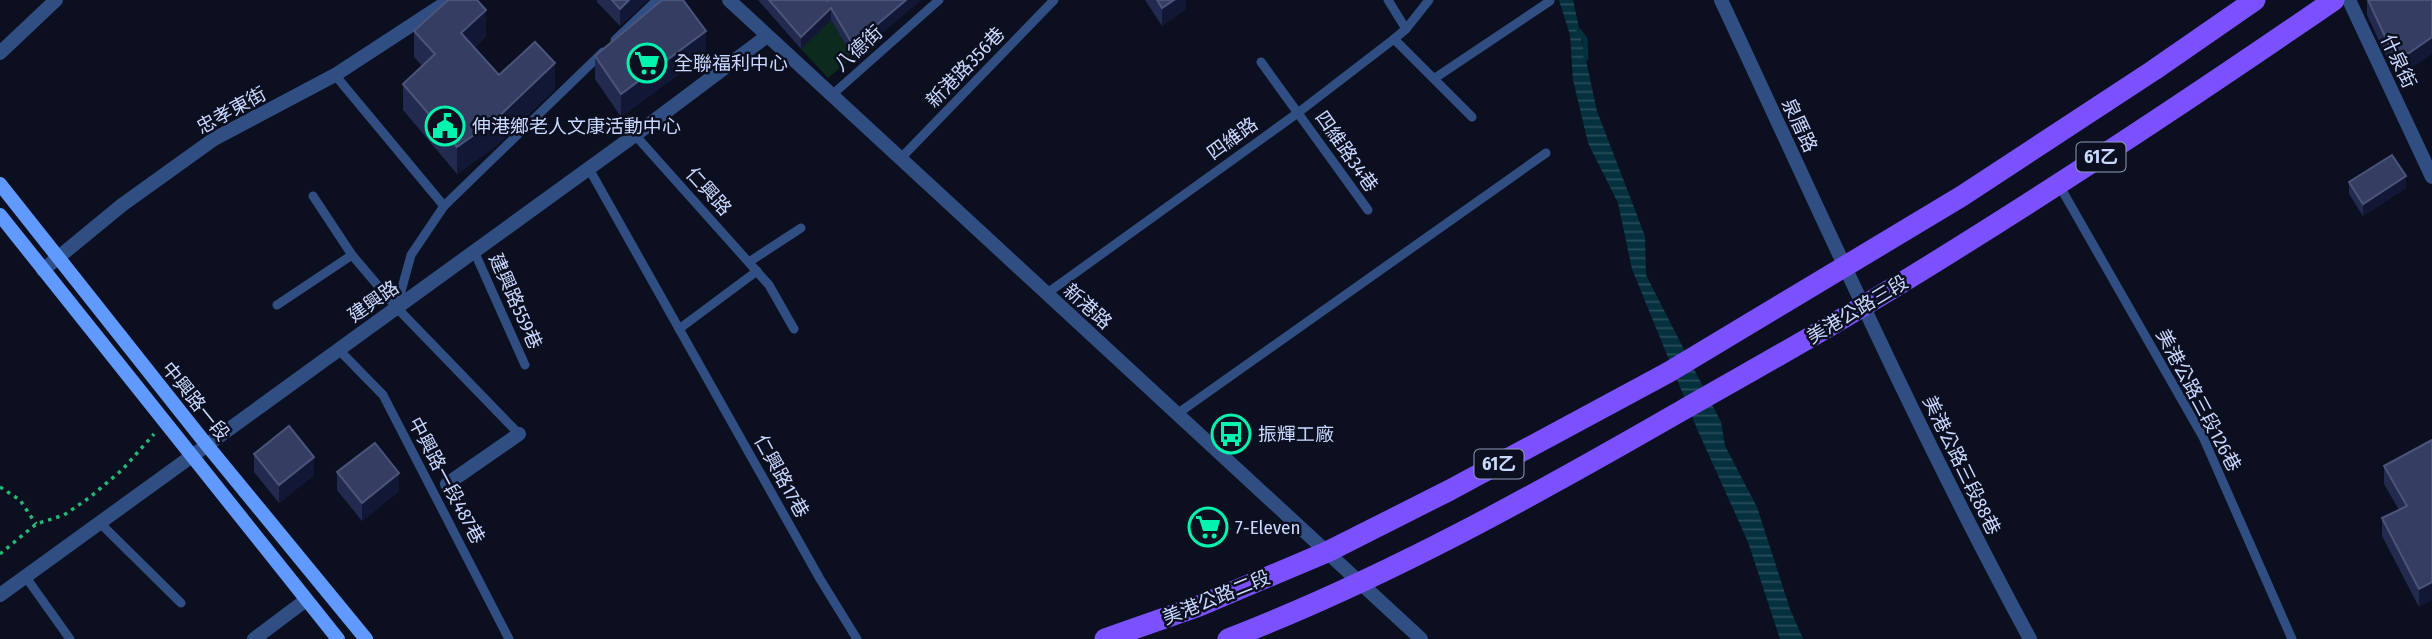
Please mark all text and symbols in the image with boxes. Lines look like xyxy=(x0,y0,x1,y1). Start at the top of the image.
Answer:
street label: 八德街 xyxy=(829,21,887,76)
street label: 新港路356巷 xyxy=(921,22,1009,112)
street label: 什泉街 xyxy=(2376,31,2421,92)
supermarket icon: 全聯福利中心 xyxy=(626,42,668,84)
place label: 全聯福利中心 xyxy=(674,52,788,75)
street label: 忠孝東街 xyxy=(192,82,270,139)
street label: 泉厝路 xyxy=(1777,95,1822,156)
public building icon: 伸港鄉老人文康活動中心 xyxy=(424,105,466,147)
street label: 四維路34巷 xyxy=(1310,106,1383,196)
street label: 四維路 xyxy=(1202,112,1262,164)
place label: 伸港鄉老人文康活動中心 xyxy=(472,115,681,138)
road number: 61乙 xyxy=(2076,142,2126,172)
street label: 仁興路 xyxy=(681,162,736,220)
street label: 建興路559巷 xyxy=(484,250,547,353)
street label: 美港公路三段 xyxy=(1802,270,1912,349)
street label: 建興路 xyxy=(343,276,403,327)
street label: 新港路 xyxy=(1059,279,1117,334)
street label: 美港公路三段126巷 xyxy=(2151,325,2246,475)
street label: 中興路一段 xyxy=(157,357,234,445)
street label: 美港公路三段88巷 xyxy=(1918,392,2005,539)
street label: 中興路一段487巷 xyxy=(404,413,490,548)
bus stop icon: 振輝工廠 xyxy=(1210,413,1252,455)
place label: 振輝工廠 xyxy=(1258,423,1334,446)
street label: 仁興路17巷 xyxy=(749,431,814,522)
road number: 61乙 xyxy=(1474,450,1524,478)
supermarket icon: 7-Eleven xyxy=(1187,506,1229,548)
place label: 7-Eleven xyxy=(1235,516,1301,539)
street label: 美港公路二段 xyxy=(1159,565,1273,629)

